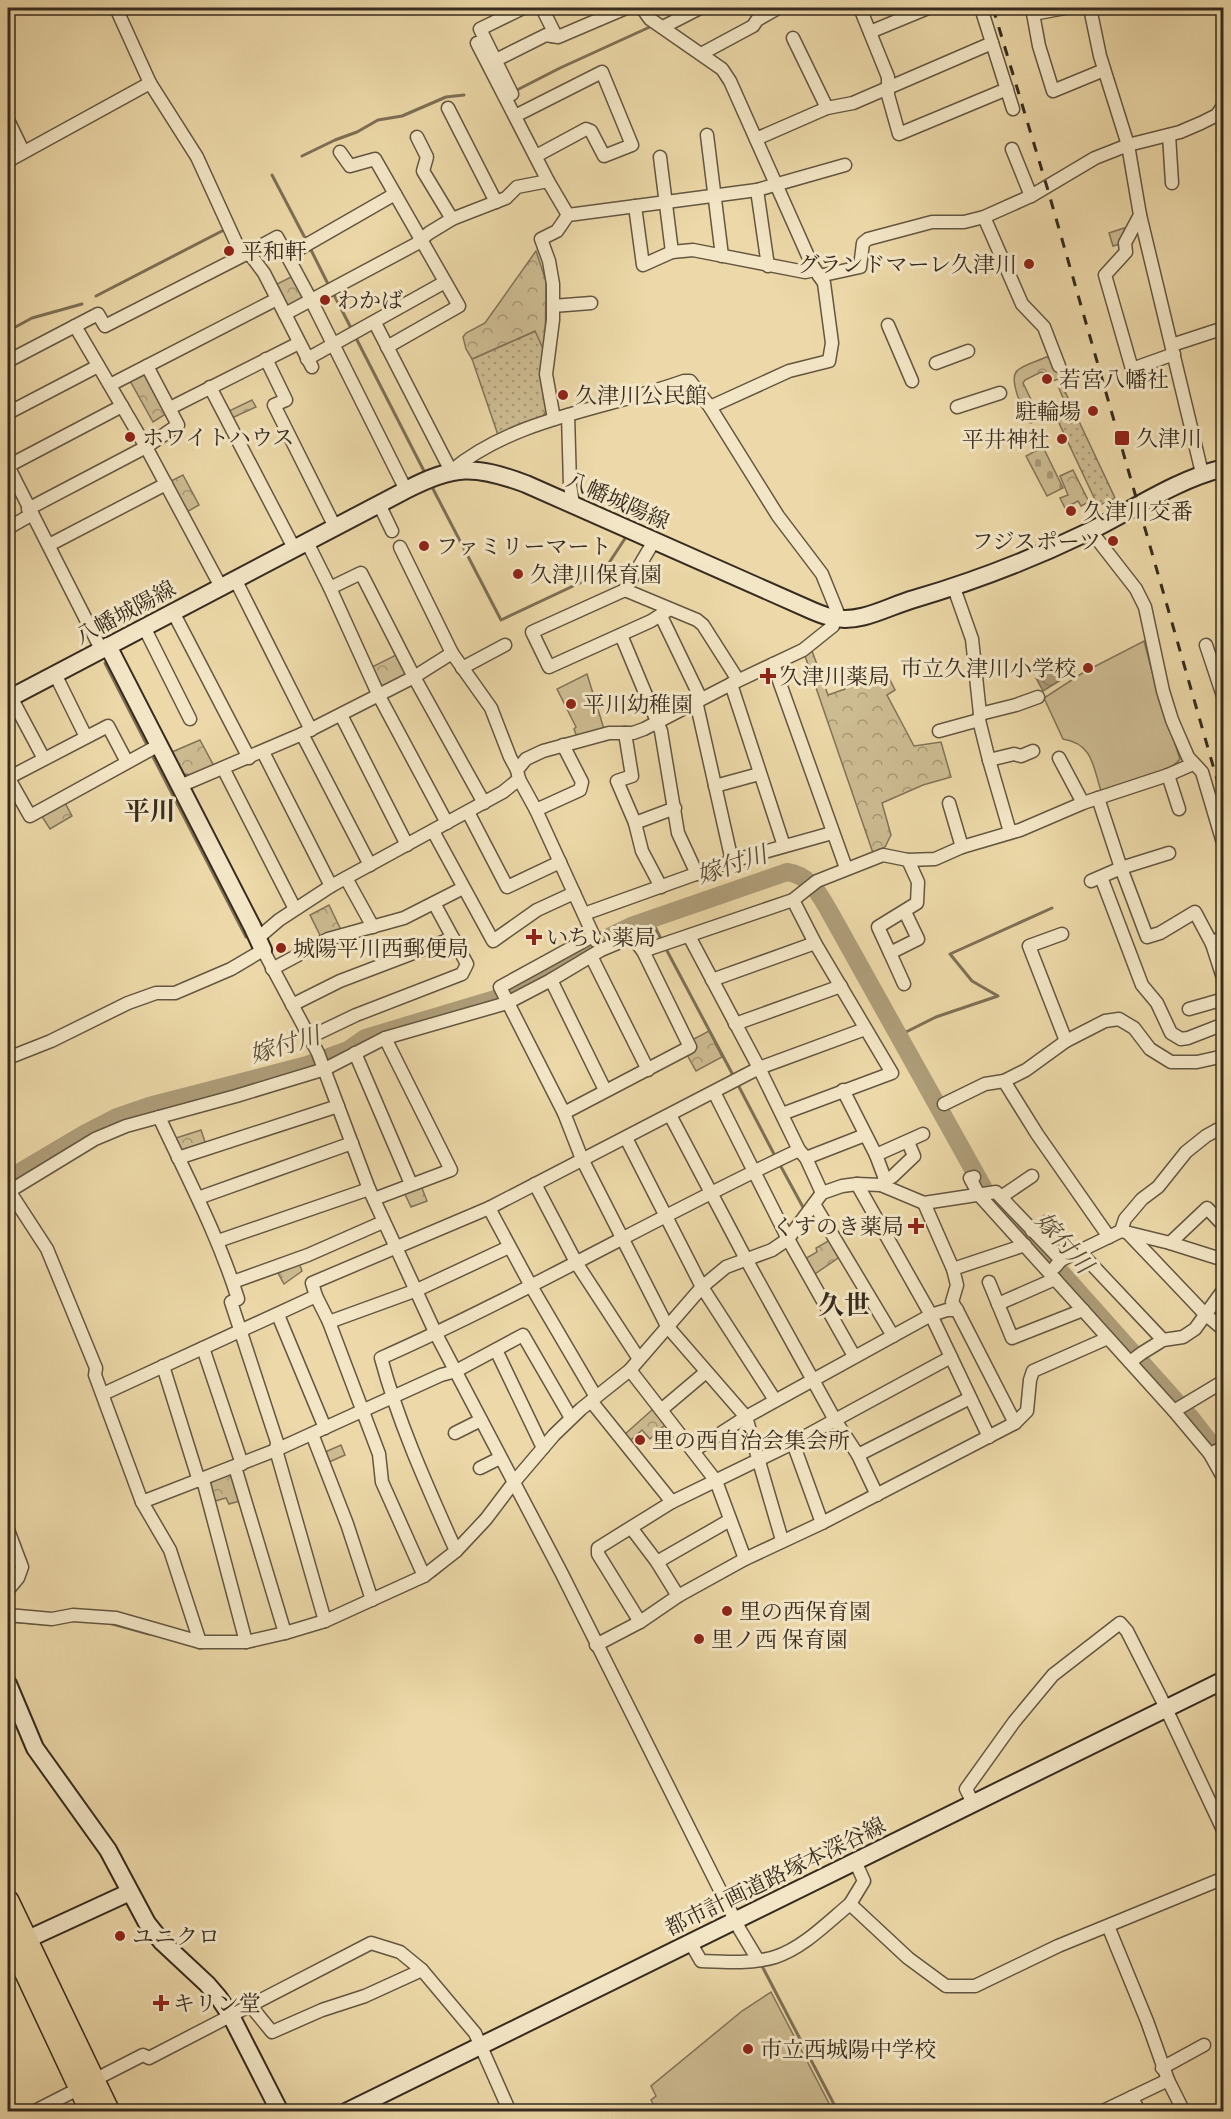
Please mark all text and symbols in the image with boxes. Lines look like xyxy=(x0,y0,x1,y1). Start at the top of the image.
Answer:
place label: 平和軒 xyxy=(241,239,307,265)
marker: 平和軒 xyxy=(222,244,236,258)
place label: グランドマーレ久津川 xyxy=(797,252,1017,278)
marker: グランドマーレ久津川 xyxy=(1022,257,1036,271)
place label: わかば xyxy=(337,288,403,314)
marker: わかば xyxy=(318,293,332,307)
place label: 若宮八幡社 xyxy=(1059,367,1169,393)
marker: 若宮八幡社 xyxy=(1040,372,1054,386)
place label: 久津川公民館 xyxy=(575,383,707,409)
marker: 久津川公民館 xyxy=(556,388,570,402)
place label: 駐輪場 xyxy=(1015,399,1081,425)
marker: 駐輪場 xyxy=(1086,404,1100,418)
place label: ホワイトハウス xyxy=(142,425,294,451)
place label: 久津川 xyxy=(1136,426,1202,452)
place label: 平井神社 xyxy=(962,427,1050,453)
marker: 久津川 xyxy=(1113,429,1131,447)
marker: ホワイトハウス xyxy=(123,430,137,444)
marker: 平井神社 xyxy=(1055,432,1069,446)
street label: 八幡城陽線 xyxy=(562,467,673,535)
place label: 久津川交番 xyxy=(1083,499,1193,525)
marker: 久津川交番 xyxy=(1064,504,1078,518)
place label: フジスポーツ xyxy=(971,529,1101,555)
place label: ファミリーマート xyxy=(436,534,612,560)
marker: フジスポーツ xyxy=(1106,534,1120,548)
marker: ファミリーマート xyxy=(417,539,431,553)
place label: 久津川保育園 xyxy=(530,562,662,588)
marker: 久津川保育園 xyxy=(511,567,525,581)
street label: 八幡城陽線 xyxy=(71,576,180,650)
place label: 市立久津川小学校 xyxy=(900,656,1076,682)
marker: 市立久津川小学校 xyxy=(1081,661,1095,675)
place label: 久津川薬局 xyxy=(780,664,890,690)
marker: 久津川薬局 xyxy=(761,669,775,683)
place label: 平川幼稚園 xyxy=(583,692,693,718)
marker: 平川幼稚園 xyxy=(564,697,578,711)
district label: 平川 xyxy=(124,796,176,827)
water label: 嫁付川 xyxy=(693,839,773,890)
place label: いちい薬局 xyxy=(546,925,656,951)
marker: いちい薬局 xyxy=(527,930,541,944)
place label: 城陽平川西郵便局 xyxy=(293,936,469,962)
marker: 城陽平川西郵便局 xyxy=(274,941,288,955)
water label: 嫁付川 xyxy=(246,1020,326,1069)
water label: 嫁付川 xyxy=(1030,1207,1101,1281)
place label: くすのき薬局 xyxy=(772,1214,904,1240)
marker: くすのき薬局 xyxy=(909,1219,923,1233)
district label: 久世 xyxy=(818,1290,870,1321)
place label: 里の西自治会集会所 xyxy=(652,1428,850,1454)
marker: 里の西自治会集会所 xyxy=(633,1433,647,1447)
place label: 里の西保育園 xyxy=(739,1599,871,1625)
marker: 里の西保育園 xyxy=(720,1604,734,1618)
place label: 里ノ西 保育園 xyxy=(711,1627,848,1653)
marker: 里ノ西 保育園 xyxy=(692,1632,706,1646)
street label: 都市計画道路塚本深谷線 xyxy=(661,1812,890,1942)
place label: ユニクロ xyxy=(132,1924,220,1950)
marker: ユニクロ xyxy=(113,1929,127,1943)
place label: キリン堂 xyxy=(173,1991,261,2017)
marker: キリン堂 xyxy=(154,1996,168,2010)
place label: 市立西城陽中学校 xyxy=(760,2037,936,2063)
marker: 市立西城陽中学校 xyxy=(741,2042,755,2056)

